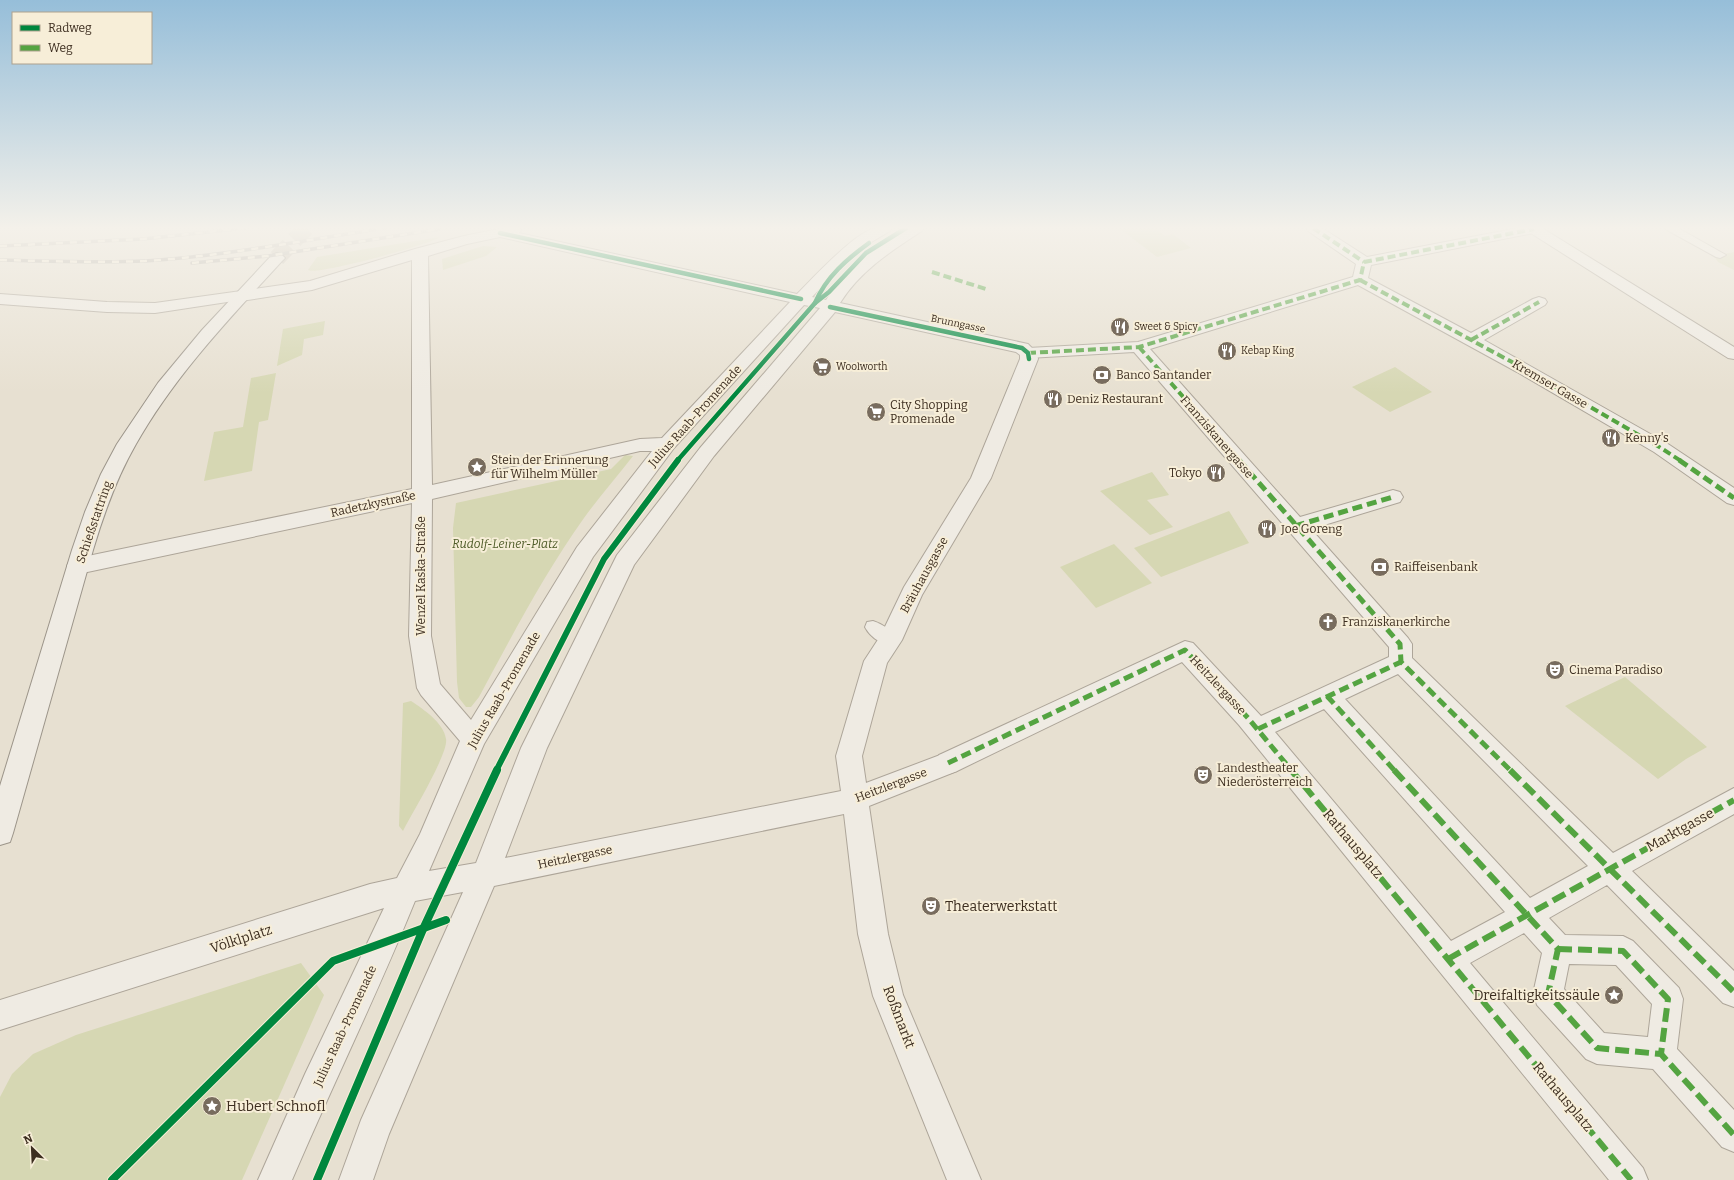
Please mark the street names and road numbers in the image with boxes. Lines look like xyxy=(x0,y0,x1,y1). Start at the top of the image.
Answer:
street label: Brunngasse xyxy=(930,312,986,336)
street label: Kremser Gasse xyxy=(1510,357,1590,411)
street label: Julius Raab-Promenade xyxy=(645,362,744,470)
street label: Franziskanergasse xyxy=(1178,393,1256,481)
street label: Schießstattring xyxy=(73,479,115,565)
street label: Radetzkystraße xyxy=(329,488,417,520)
street label: Wenzel Kaska-Straße xyxy=(414,516,428,636)
street label: Bräuhausgasse xyxy=(897,535,951,615)
street label: Julius Raab-Promenade xyxy=(464,629,543,751)
street label: Heitzlergasse xyxy=(1187,652,1249,718)
street label: Heitzlergasse xyxy=(853,765,929,805)
street label: Marktgasse xyxy=(1643,804,1717,856)
street label: Rathausplatz xyxy=(1319,806,1387,882)
street label: Heitzlergasse xyxy=(536,842,614,872)
street label: Völklplatz xyxy=(208,921,274,957)
street label: Julius Raab-Promenade xyxy=(310,963,379,1090)
street label: Roßmarkt xyxy=(879,983,919,1051)
street label: Rathausplatz xyxy=(1529,1059,1597,1135)

